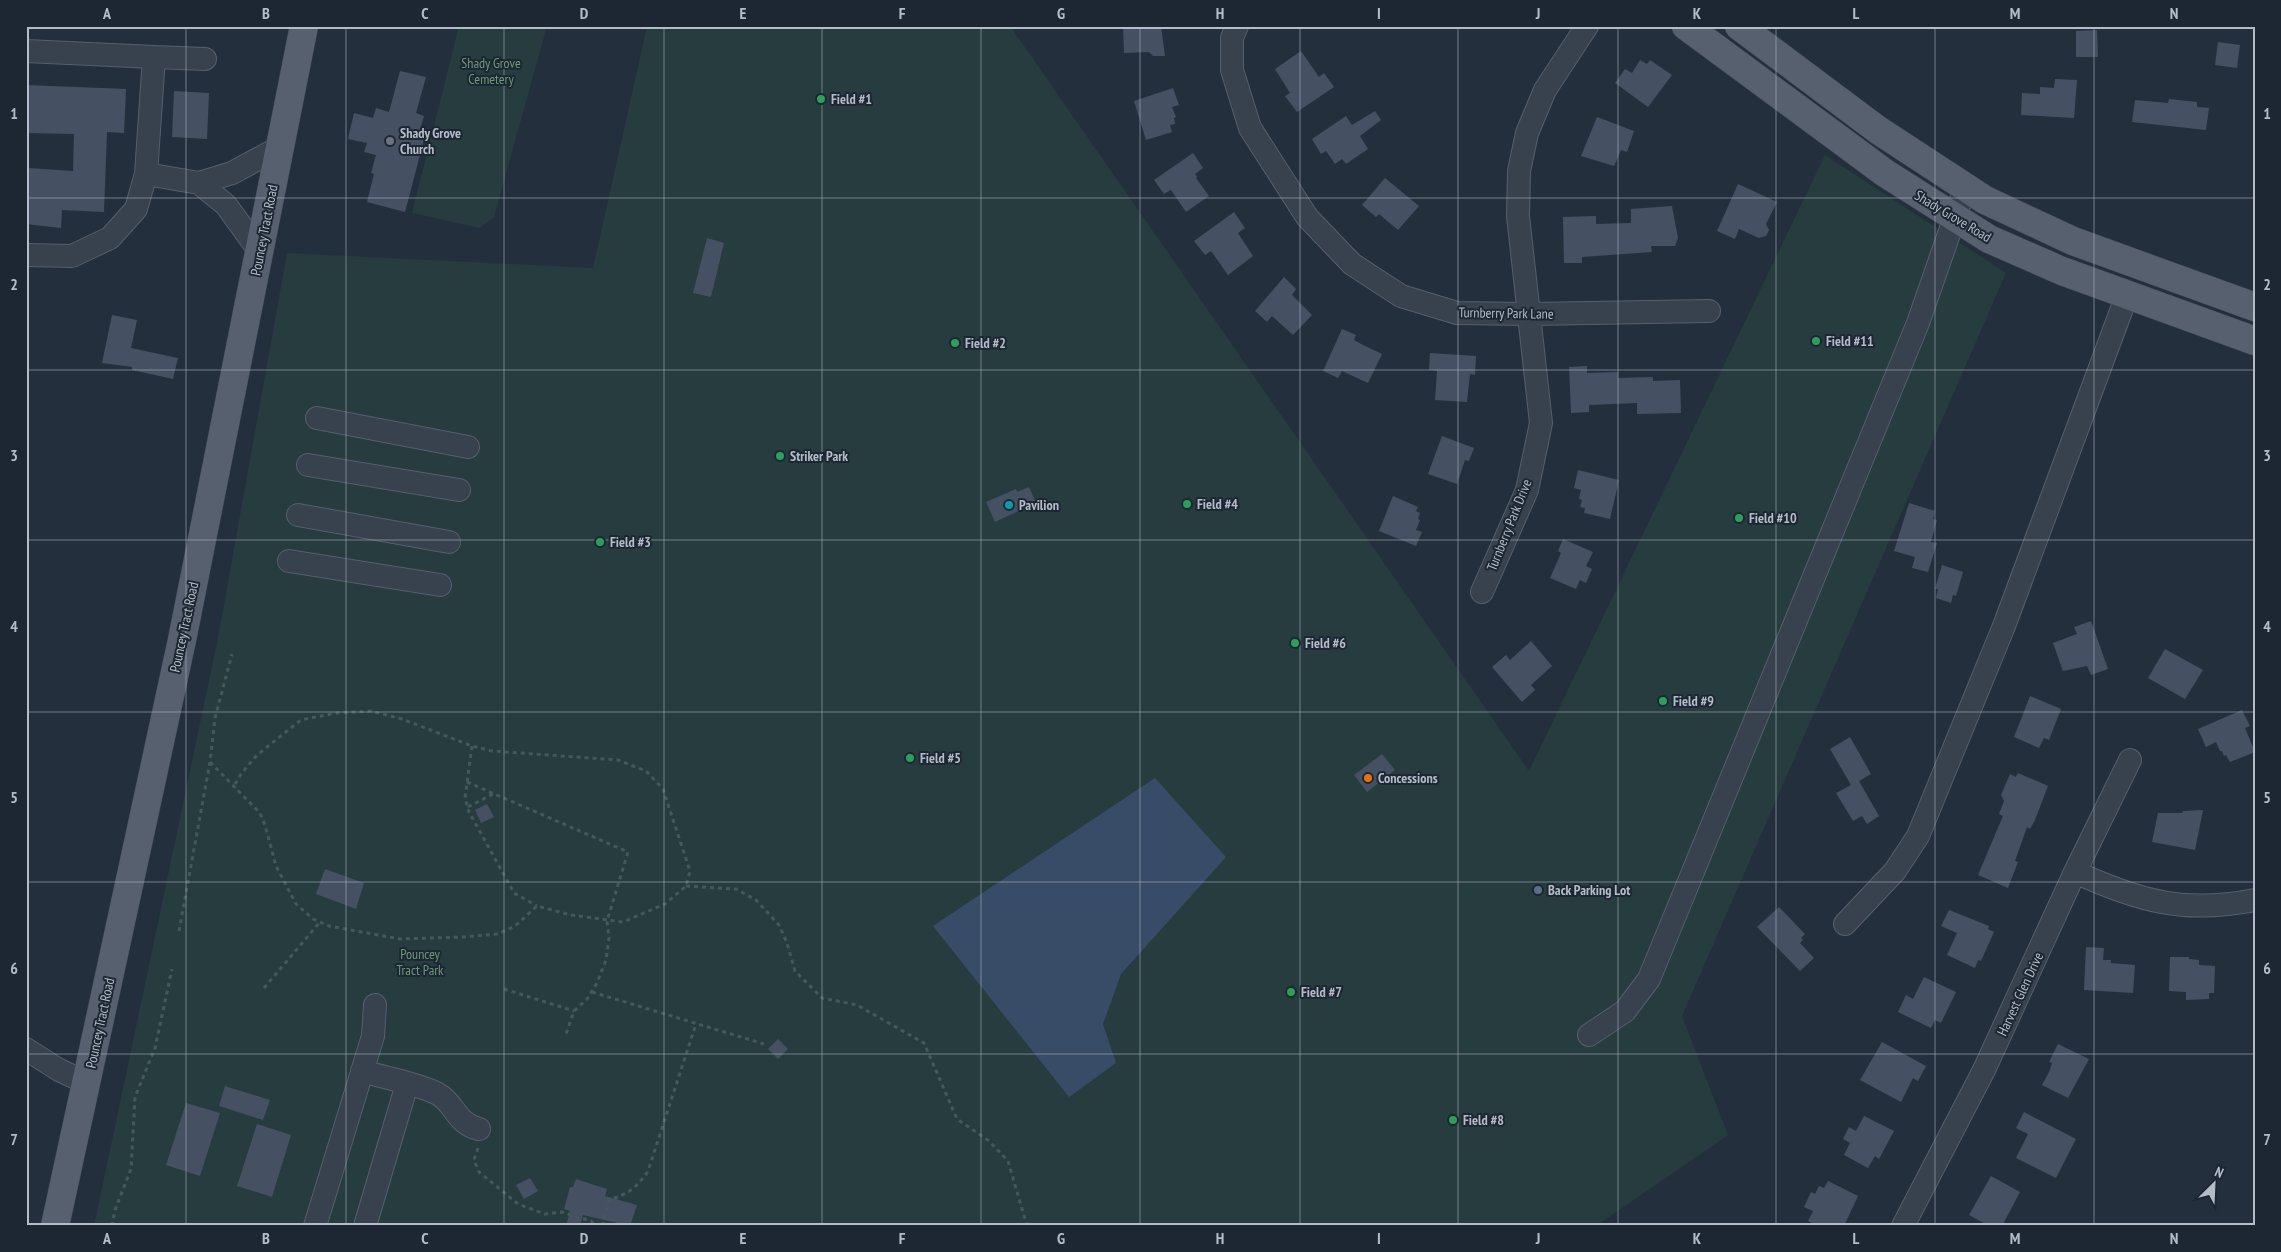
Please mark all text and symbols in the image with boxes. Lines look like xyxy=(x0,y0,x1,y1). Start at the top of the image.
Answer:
text: A xyxy=(102,3,112,23)
text: B xyxy=(262,3,270,23)
text: C xyxy=(421,3,429,23)
text: D xyxy=(580,3,589,23)
text: E xyxy=(740,3,747,23)
text: F xyxy=(899,3,906,23)
text: G xyxy=(1057,3,1065,23)
text: H xyxy=(1216,3,1224,23)
text: I xyxy=(1377,3,1381,23)
text: J xyxy=(1535,3,1540,23)
text: K xyxy=(1693,3,1702,23)
text: L xyxy=(1853,3,1860,23)
text: M xyxy=(2010,3,2020,23)
text: N xyxy=(2170,3,2178,23)
park label: Shady Grove Cemetery xyxy=(461,54,521,88)
place label: Field #1 xyxy=(831,90,872,108)
marker: Field #1 xyxy=(815,93,827,105)
text: 1 xyxy=(10,103,18,123)
text: 1 xyxy=(2263,103,2271,123)
place label: Shady Grove Church xyxy=(400,124,461,158)
marker: Shady Grove Church xyxy=(384,135,396,147)
street label: Pouncey Tract Road xyxy=(246,183,282,277)
street label: Shady Grove Road xyxy=(1911,186,1995,246)
text: 2 xyxy=(10,274,18,294)
text: 2 xyxy=(2263,274,2271,294)
street label: Turnberry Park Lane xyxy=(1458,303,1554,323)
place label: Field #11 xyxy=(1826,332,1874,350)
place label: Field #2 xyxy=(965,334,1006,352)
marker: Field #11 xyxy=(1810,335,1822,347)
marker: Field #2 xyxy=(949,337,961,349)
text: 3 xyxy=(10,445,18,465)
text: 3 xyxy=(2263,445,2271,465)
place label: Striker Park xyxy=(790,447,848,465)
marker: Striker Park xyxy=(774,450,786,462)
street label: Turnberry Park Drive xyxy=(1482,476,1536,574)
place label: Field #4 xyxy=(1197,495,1238,513)
place label: Pavilion xyxy=(1019,496,1059,514)
marker: Field #4 xyxy=(1181,498,1193,510)
marker: Pavilion xyxy=(1003,499,1015,511)
place label: Field #10 xyxy=(1749,509,1797,527)
marker: Field #10 xyxy=(1733,512,1745,524)
place label: Field #3 xyxy=(610,533,651,551)
marker: Field #3 xyxy=(594,536,606,548)
street label: Pouncey Tract Road xyxy=(166,580,202,674)
text: 4 xyxy=(10,616,18,636)
text: 4 xyxy=(2263,616,2271,636)
place label: Field #6 xyxy=(1305,634,1346,652)
marker: Field #6 xyxy=(1289,637,1301,649)
place label: Field #9 xyxy=(1673,692,1714,710)
marker: Field #9 xyxy=(1657,695,1669,707)
place label: Field #5 xyxy=(920,749,961,767)
marker: Field #5 xyxy=(904,752,916,764)
place label: Concessions xyxy=(1378,769,1438,787)
marker: Concessions xyxy=(1362,772,1374,784)
text: 5 xyxy=(10,787,18,807)
text: 5 xyxy=(2263,787,2271,807)
place label: Back Parking Lot xyxy=(1548,881,1630,899)
marker: Back Parking Lot xyxy=(1532,884,1544,896)
park label: Pouncey Tract Park xyxy=(396,945,444,979)
street label: Harvest Glen Drive xyxy=(1993,949,2047,1039)
text: 6 xyxy=(10,958,18,978)
text: 6 xyxy=(2263,958,2271,978)
street label: Pouncey Tract Road xyxy=(82,976,118,1070)
place label: Field #7 xyxy=(1301,983,1342,1001)
marker: Field #7 xyxy=(1285,986,1297,998)
place label: Field #8 xyxy=(1463,1111,1504,1129)
marker: Field #8 xyxy=(1447,1114,1459,1126)
text: 7 xyxy=(10,1129,18,1149)
text: 7 xyxy=(2263,1129,2271,1149)
north arrow xyxy=(2188,1160,2238,1210)
text: N xyxy=(2212,1162,2226,1182)
text: A xyxy=(102,1228,112,1248)
text: B xyxy=(262,1228,270,1248)
text: C xyxy=(421,1228,429,1248)
text: D xyxy=(580,1228,589,1248)
text: E xyxy=(740,1228,747,1248)
text: F xyxy=(899,1228,906,1248)
text: G xyxy=(1057,1228,1065,1248)
text: H xyxy=(1216,1228,1224,1248)
text: I xyxy=(1377,1228,1381,1248)
text: J xyxy=(1535,1228,1540,1248)
text: K xyxy=(1693,1228,1702,1248)
text: L xyxy=(1853,1228,1860,1248)
text: M xyxy=(2010,1228,2020,1248)
text: N xyxy=(2170,1228,2178,1248)

